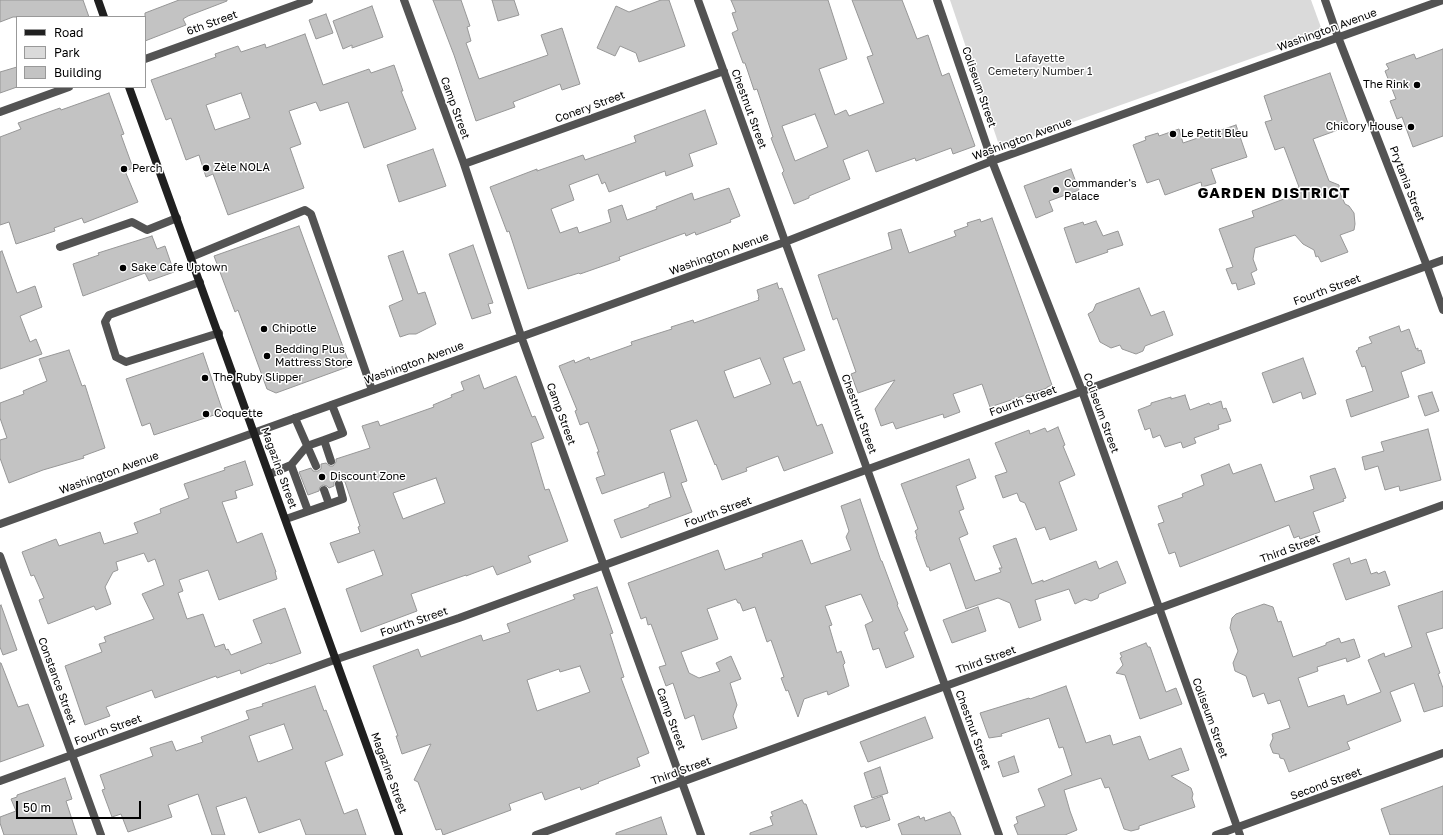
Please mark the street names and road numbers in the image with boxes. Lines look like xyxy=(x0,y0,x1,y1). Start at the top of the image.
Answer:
street label: Washington Avenue xyxy=(1276,6,1378,54)
street label: 6th Street xyxy=(185,8,239,38)
street label: Coliseum Street xyxy=(959,45,999,129)
street label: Chestnut Street xyxy=(728,67,770,151)
street label: Camp Street xyxy=(438,75,472,141)
street label: Conery Street xyxy=(553,88,627,126)
street label: Washington Avenue xyxy=(971,115,1073,163)
street label: Prytania Street xyxy=(1386,144,1428,224)
street label: Washington Avenue xyxy=(668,230,770,278)
street label: Fourth Street xyxy=(1292,272,1362,308)
street label: Washington Avenue xyxy=(363,339,465,387)
street label: Coliseum Street xyxy=(1080,371,1122,455)
street label: Chestnut Street xyxy=(838,372,880,456)
street label: Camp Street xyxy=(544,381,578,447)
street label: Fourth Street xyxy=(988,383,1058,419)
street label: Magazine Street xyxy=(258,425,300,511)
street label: Washington Avenue xyxy=(58,449,160,497)
street label: Fourth Street xyxy=(683,494,753,530)
street label: Third Street xyxy=(1258,532,1322,566)
street label: Fourth Street xyxy=(378,604,450,640)
street label: Constance Street xyxy=(35,636,79,726)
street label: Third Street xyxy=(954,643,1018,677)
street label: Coliseum Street xyxy=(1189,676,1231,760)
street label: Camp Street xyxy=(654,686,688,752)
street label: Chestnut Street xyxy=(952,688,994,772)
street label: Fourth Street xyxy=(73,712,143,748)
street label: Magazine Street xyxy=(368,730,410,816)
street label: Third Street xyxy=(649,754,713,788)
street label: Second Street xyxy=(1289,765,1363,803)

